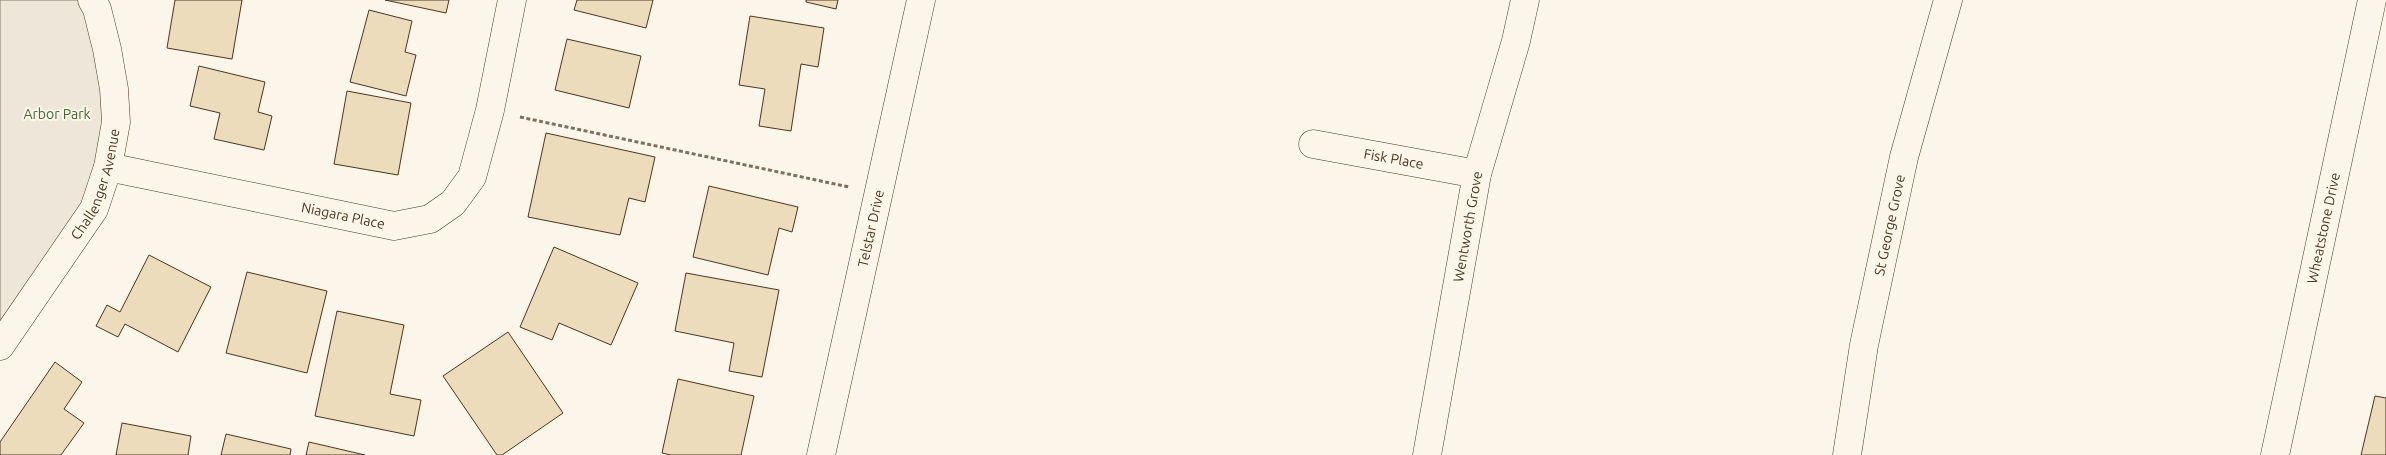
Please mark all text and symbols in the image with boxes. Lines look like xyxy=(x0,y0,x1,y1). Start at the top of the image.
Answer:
park label: Arbor Park xyxy=(23,106,91,122)
street label: Challenger Avenue xyxy=(67,127,123,243)
street label: Fisk Place xyxy=(1362,145,1425,172)
street label: Wentworth Grove xyxy=(1450,170,1485,283)
street label: Wheatstone Drive xyxy=(2304,171,2343,285)
street label: St George Grove xyxy=(1871,173,1908,277)
street label: Telstar Drive xyxy=(855,188,887,269)
street label: Niagara Place xyxy=(300,199,386,232)

